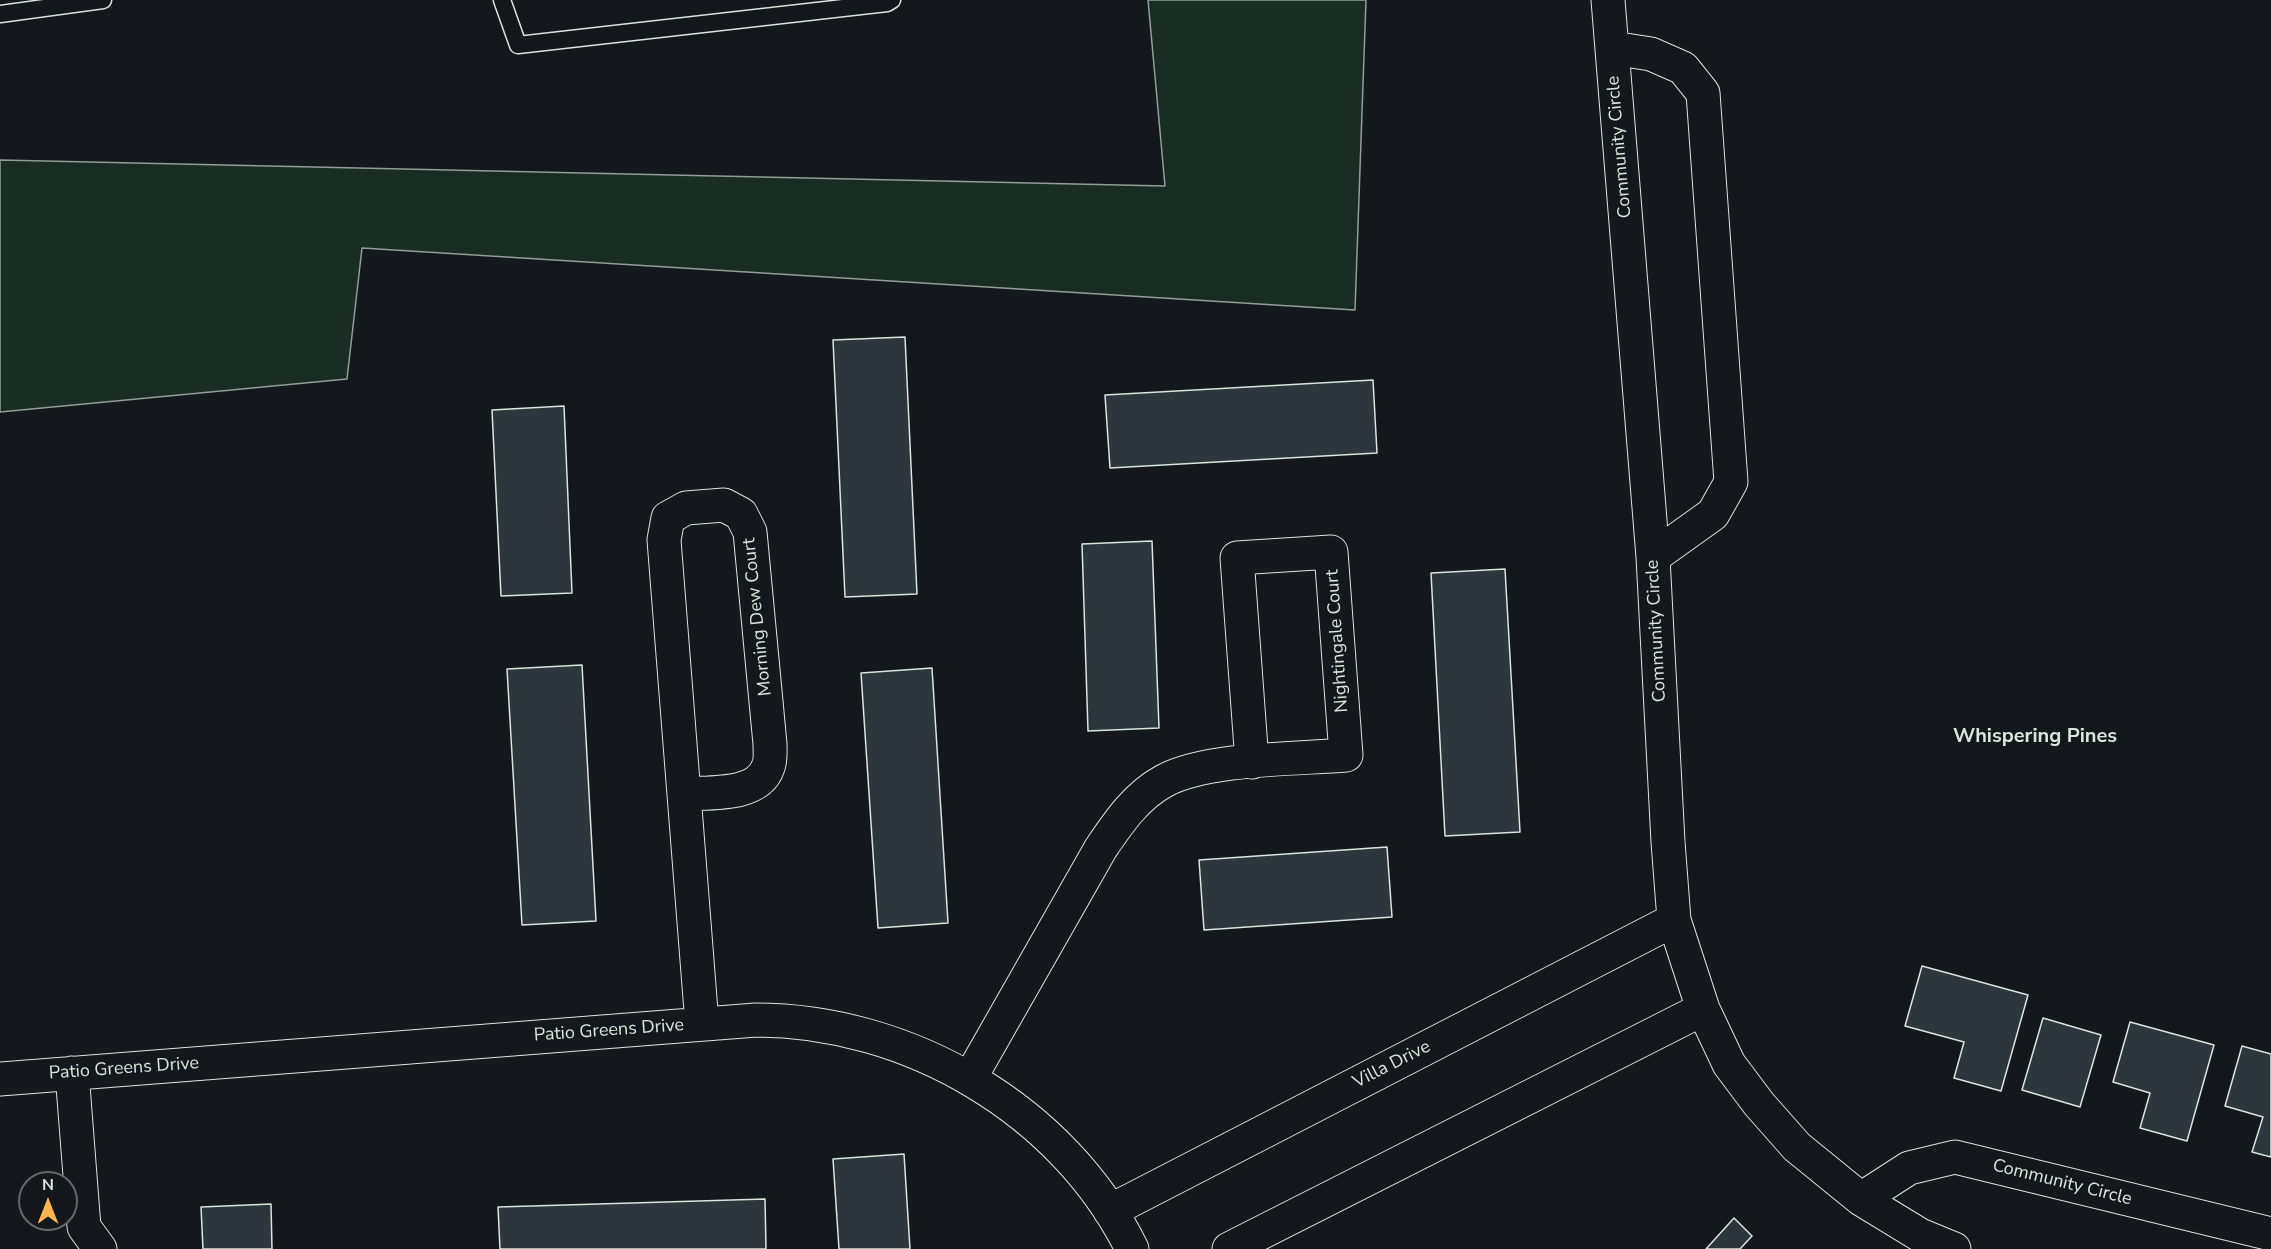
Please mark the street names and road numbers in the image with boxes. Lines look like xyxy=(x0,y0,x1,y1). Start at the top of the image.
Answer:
street label: Community Circle xyxy=(1603,75,1637,219)
street label: Morning Dew Court xyxy=(739,537,777,697)
street label: Community Circle xyxy=(1642,559,1672,703)
street label: Nightingale Court xyxy=(1322,569,1354,713)
street label: Patio Greens Drive xyxy=(533,1015,685,1047)
street label: Villa Drive xyxy=(1350,1036,1434,1094)
street label: Patio Greens Drive xyxy=(48,1053,200,1085)
street label: Community Circle xyxy=(1990,1155,2134,1211)

